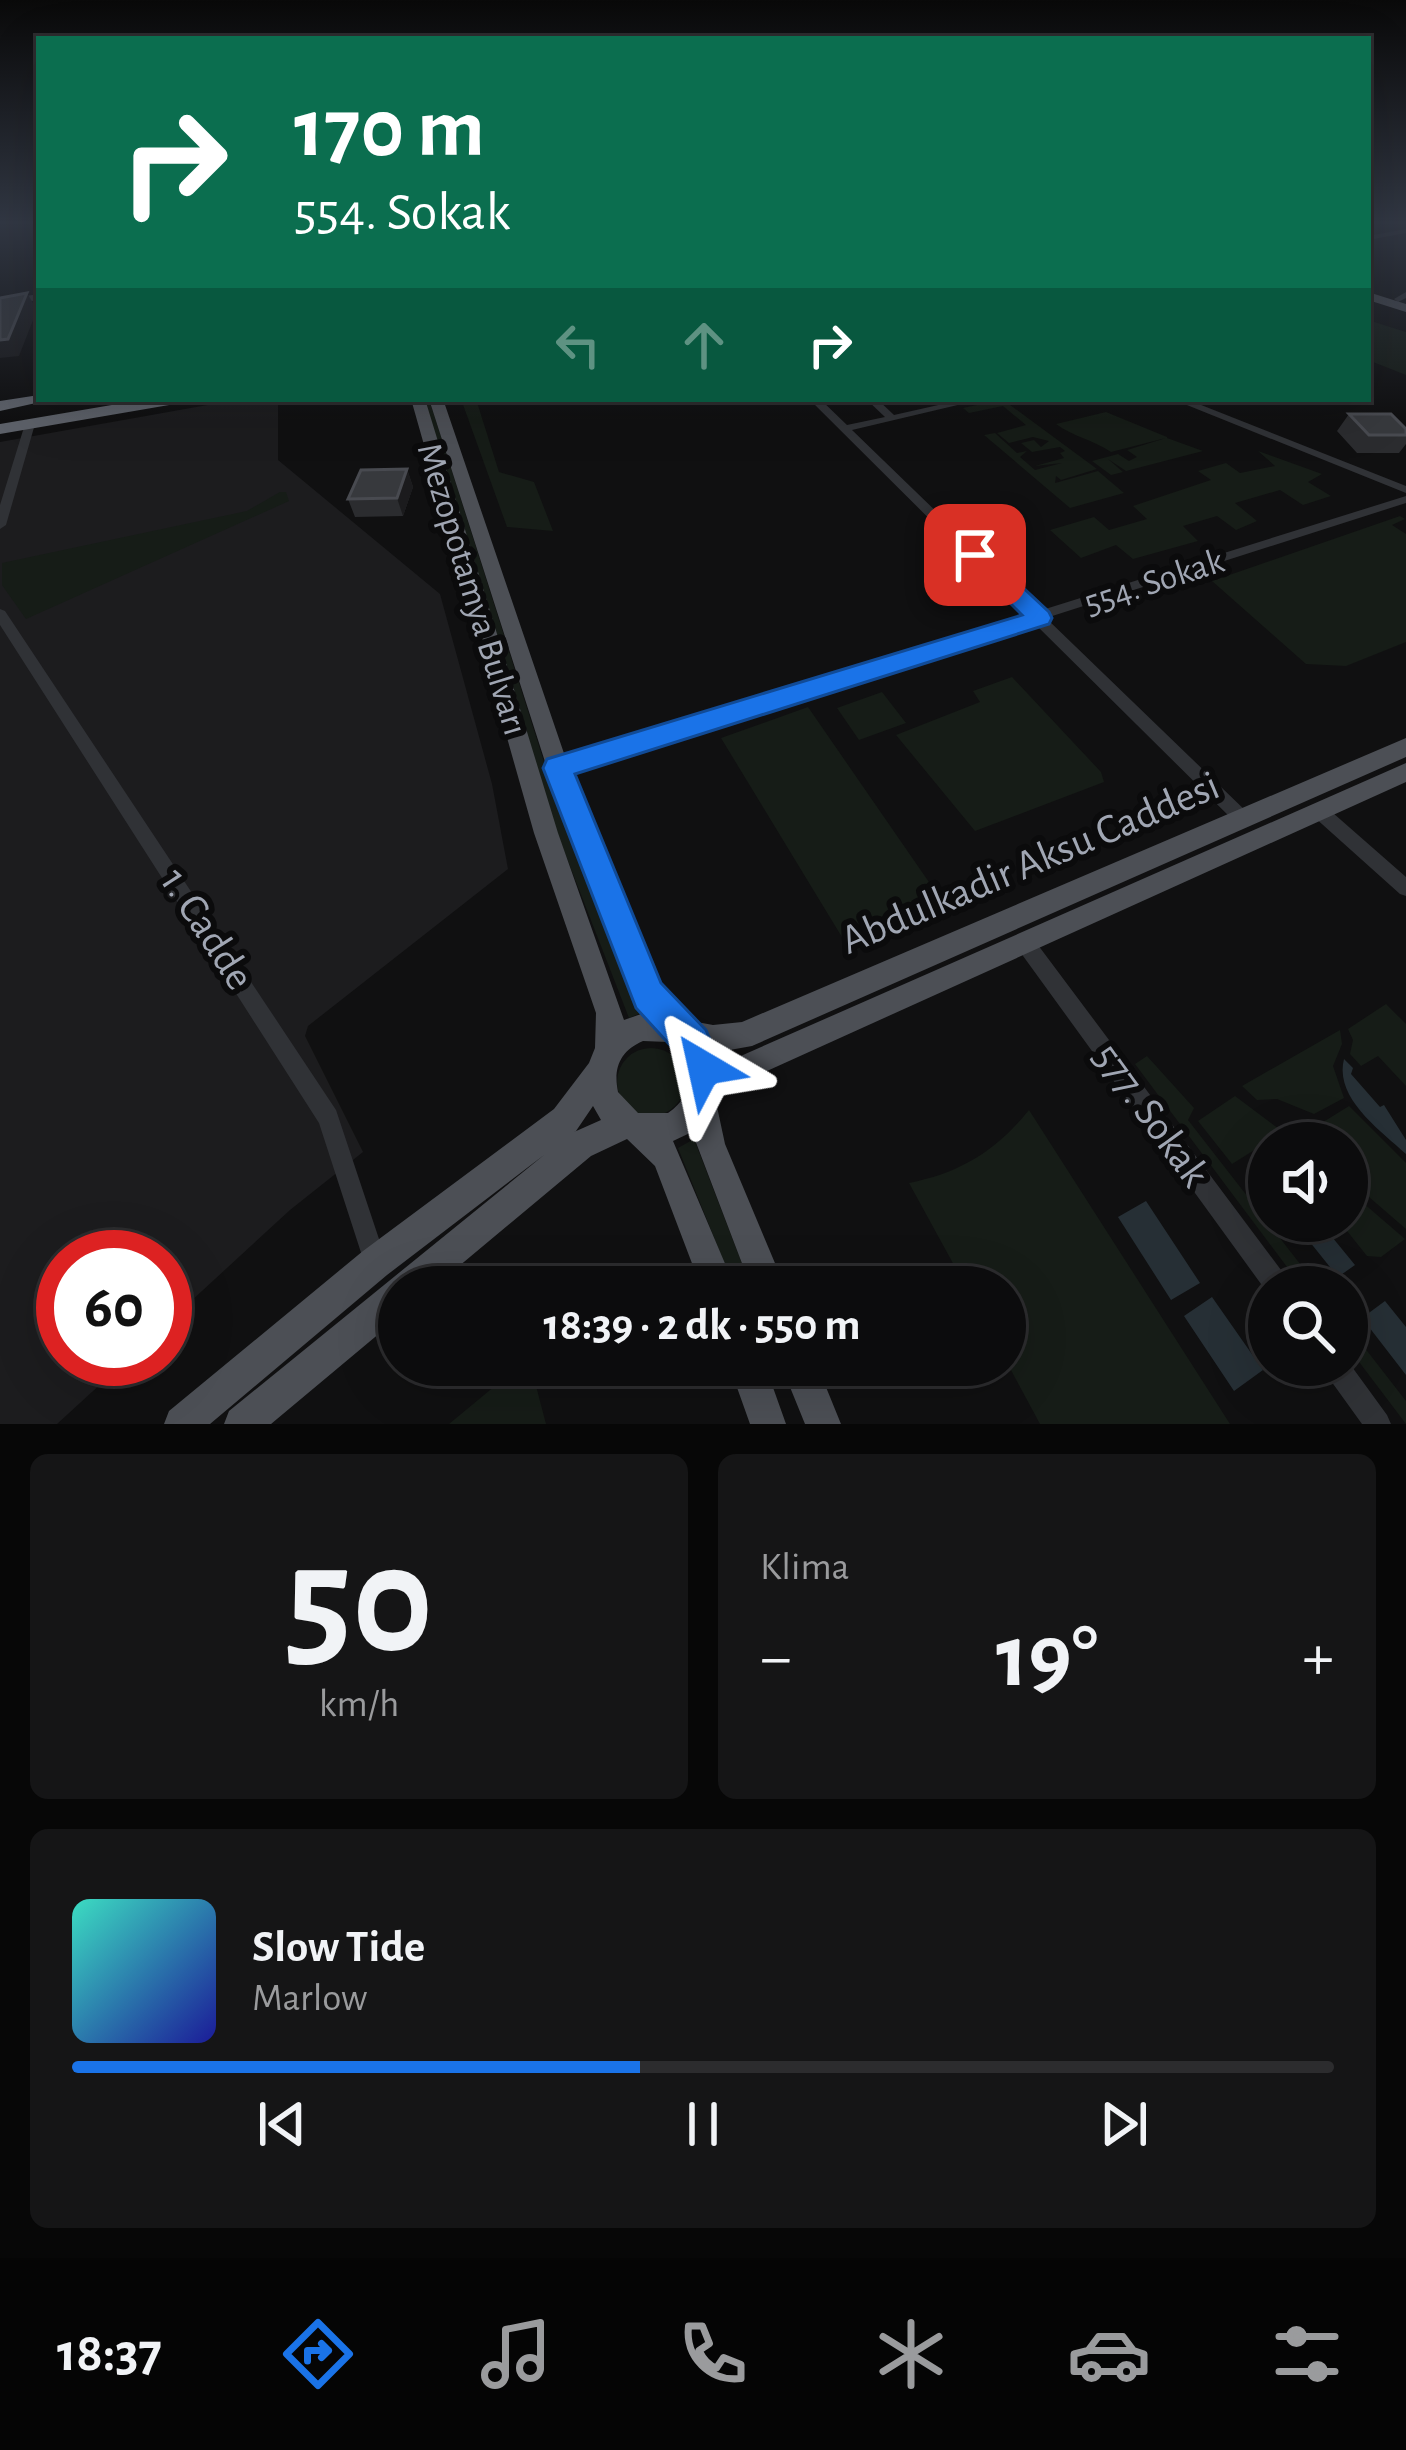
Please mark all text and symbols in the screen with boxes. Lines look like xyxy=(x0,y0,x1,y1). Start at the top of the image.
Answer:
icon: right xyxy=(96,84,252,240)
text: 170 m xyxy=(294,88,485,172)
text: 554. Sokak xyxy=(294,186,510,240)
icon: left xyxy=(545,312,611,378)
icon: ahead xyxy=(671,312,737,378)
icon: right xyxy=(797,312,863,378)
street label: Mezopotamya Bulvarı xyxy=(410,439,534,739)
pin xyxy=(924,504,1026,606)
icon: arrive xyxy=(942,522,1008,588)
street label: 554. Sokak xyxy=(1080,542,1229,621)
street label: Abdulkadir Aksu Caddesi xyxy=(835,764,1225,962)
street label: 1. Cadde xyxy=(153,861,261,997)
position arrow xyxy=(641,1005,767,1131)
street label: 577. Sokak xyxy=(1085,1036,1217,1194)
map controls xyxy=(1248,1122,1368,1386)
button: sound xyxy=(1248,1122,1368,1242)
speed limit sign: 60 xyxy=(36,1230,192,1386)
button: search xyxy=(1248,1266,1368,1386)
text: 18:39 · 2 dk · 550 m xyxy=(544,1303,860,1348)
text: 50 xyxy=(285,1525,433,1681)
text: Klima xyxy=(760,1548,850,1587)
text: 19° xyxy=(996,1613,1098,1703)
text: − xyxy=(760,1625,792,1691)
text: + xyxy=(1302,1625,1334,1691)
text: km/h xyxy=(319,1685,399,1724)
text: Slow Tide xyxy=(252,1925,425,1970)
text: Marlow xyxy=(252,1979,367,2018)
icon: previous xyxy=(249,2091,315,2157)
icon: pause xyxy=(670,2091,736,2157)
icon: next xyxy=(1091,2091,1157,2157)
icon: directions xyxy=(276,2312,360,2396)
icon: music xyxy=(474,2312,558,2396)
icon: phone xyxy=(671,2312,755,2396)
icon: climate xyxy=(869,2312,953,2396)
icon: car xyxy=(1067,2312,1151,2396)
icon: filters xyxy=(1265,2312,1349,2396)
text: 18:37 xyxy=(57,2327,162,2381)

